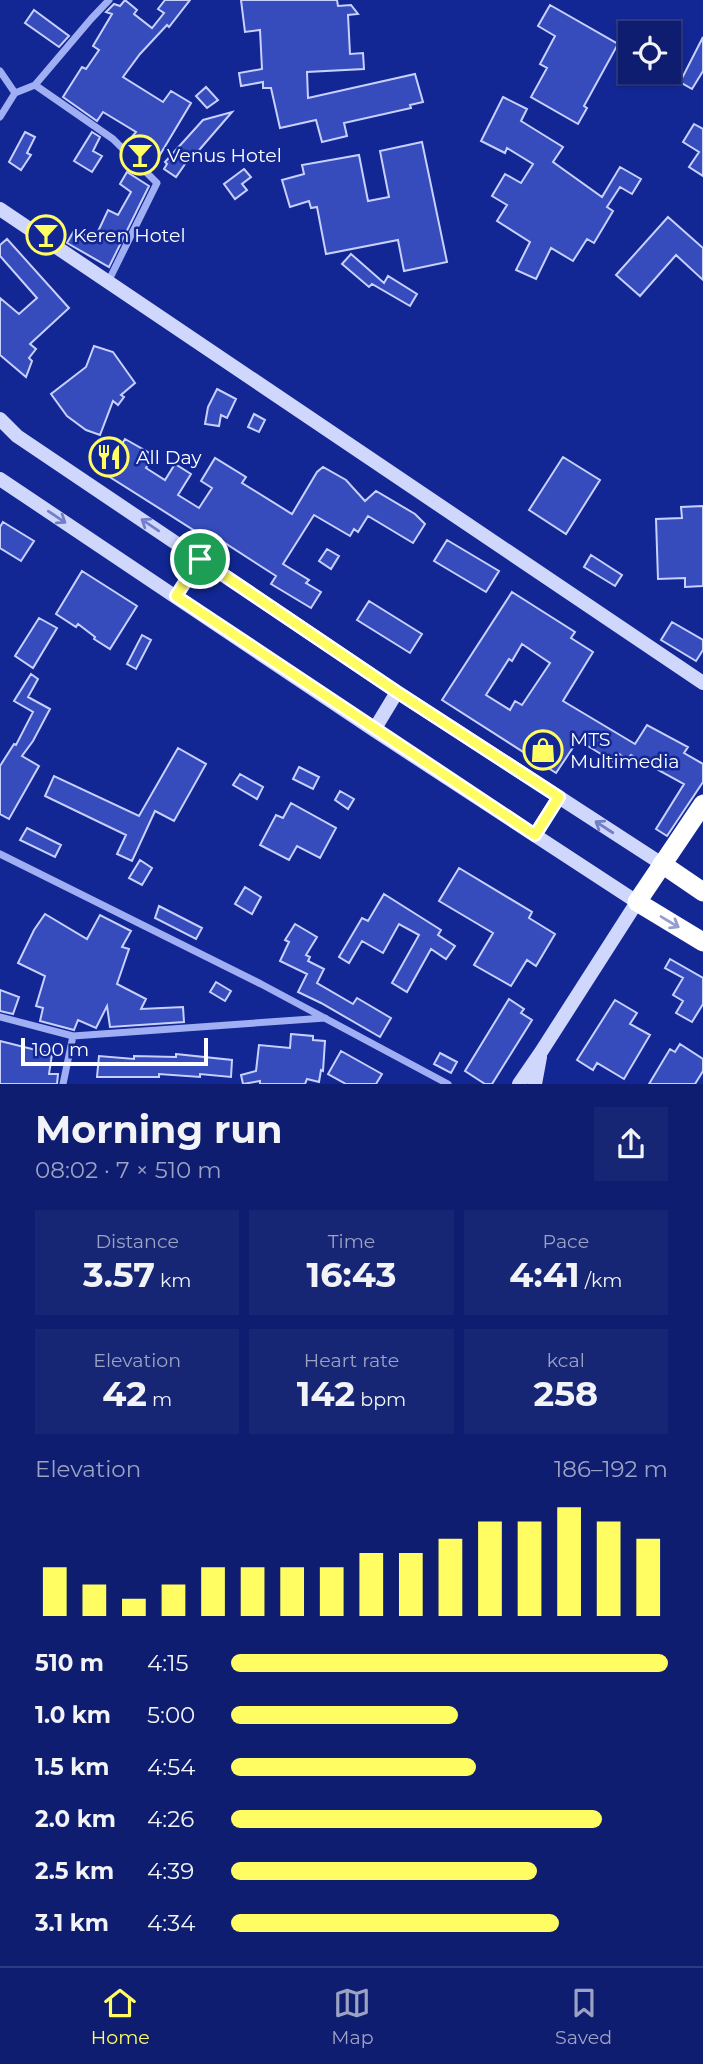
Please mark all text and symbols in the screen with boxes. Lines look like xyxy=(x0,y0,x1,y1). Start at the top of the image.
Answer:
map controls xyxy=(618,21,681,84)
button: locate xyxy=(618,21,681,84)
bar icon: Venus Hotel xyxy=(119,134,161,176)
place label: Venus Hotel xyxy=(167,144,282,167)
bar icon: Keren Hotel xyxy=(25,214,67,256)
place label: Keren Hotel xyxy=(73,224,186,247)
restaurant icon: All Day xyxy=(88,436,130,478)
place label: All Day xyxy=(136,446,202,469)
one-way arrow xyxy=(47,509,66,524)
one-way arrow xyxy=(140,518,160,532)
pin xyxy=(170,529,230,589)
icon: arrive xyxy=(181,540,219,578)
place label: MTS Multimedia xyxy=(570,728,680,773)
shop icon: MTS Multimedia xyxy=(522,729,564,771)
one-way arrow xyxy=(595,820,615,834)
one-way arrow xyxy=(659,915,679,929)
scale bar xyxy=(21,1035,208,1067)
text: 100 m xyxy=(32,1038,89,1061)
text: Morning run xyxy=(35,1106,283,1153)
button: share xyxy=(594,1107,668,1181)
text: 08:02 · 7 × 510 m xyxy=(35,1156,222,1184)
text: Distance xyxy=(95,1230,179,1253)
text: Time xyxy=(328,1230,375,1253)
text: Pace xyxy=(543,1230,589,1253)
text: 3.57 xyxy=(83,1253,155,1296)
text: 16:43 xyxy=(307,1253,396,1296)
text: 4:41 xyxy=(509,1253,580,1296)
text: km xyxy=(155,1269,191,1292)
text: /km xyxy=(580,1269,623,1292)
text: Elevation xyxy=(93,1349,181,1372)
text: Heart rate xyxy=(304,1349,399,1372)
text: kcal xyxy=(547,1349,585,1372)
text: 42 xyxy=(102,1372,147,1415)
text: 142 xyxy=(297,1372,355,1415)
text: 258 xyxy=(534,1372,598,1415)
text: m xyxy=(147,1388,172,1411)
text: bpm xyxy=(355,1388,406,1411)
text: Elevation xyxy=(35,1455,141,1483)
text: 186–192 m xyxy=(554,1455,668,1483)
text: 510 m xyxy=(35,1649,104,1677)
text: 4:15 xyxy=(147,1649,189,1677)
text: 1.0 km xyxy=(35,1701,111,1729)
text: 5:00 xyxy=(147,1701,195,1729)
text: 1.5 km xyxy=(35,1753,109,1781)
text: 4:54 xyxy=(147,1753,195,1781)
text: 2.0 km xyxy=(35,1805,116,1833)
text: 4:26 xyxy=(147,1805,194,1833)
text: 2.5 km xyxy=(35,1857,114,1885)
text: 4:39 xyxy=(147,1857,194,1885)
text: 3.1 km xyxy=(35,1909,109,1937)
text: 4:34 xyxy=(147,1909,195,1937)
tab: Home xyxy=(91,1984,150,2049)
tab: Map xyxy=(331,1984,374,2049)
tab: Saved xyxy=(555,1984,612,2049)

